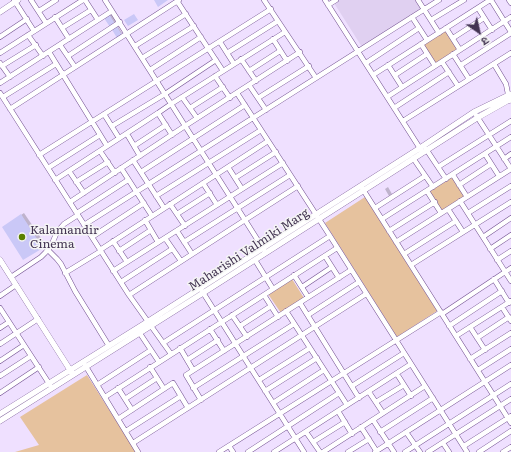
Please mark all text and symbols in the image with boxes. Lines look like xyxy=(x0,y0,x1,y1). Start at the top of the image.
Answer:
north arrow xyxy=(459,12,499,52)
text: उ xyxy=(479,34,493,50)
street label: Maharishi Valmiki Marg xyxy=(186,206,312,294)
place label: Kalamandir Cinema xyxy=(30,223,99,251)
marker: Kalamandir Cinema xyxy=(17,232,27,242)

